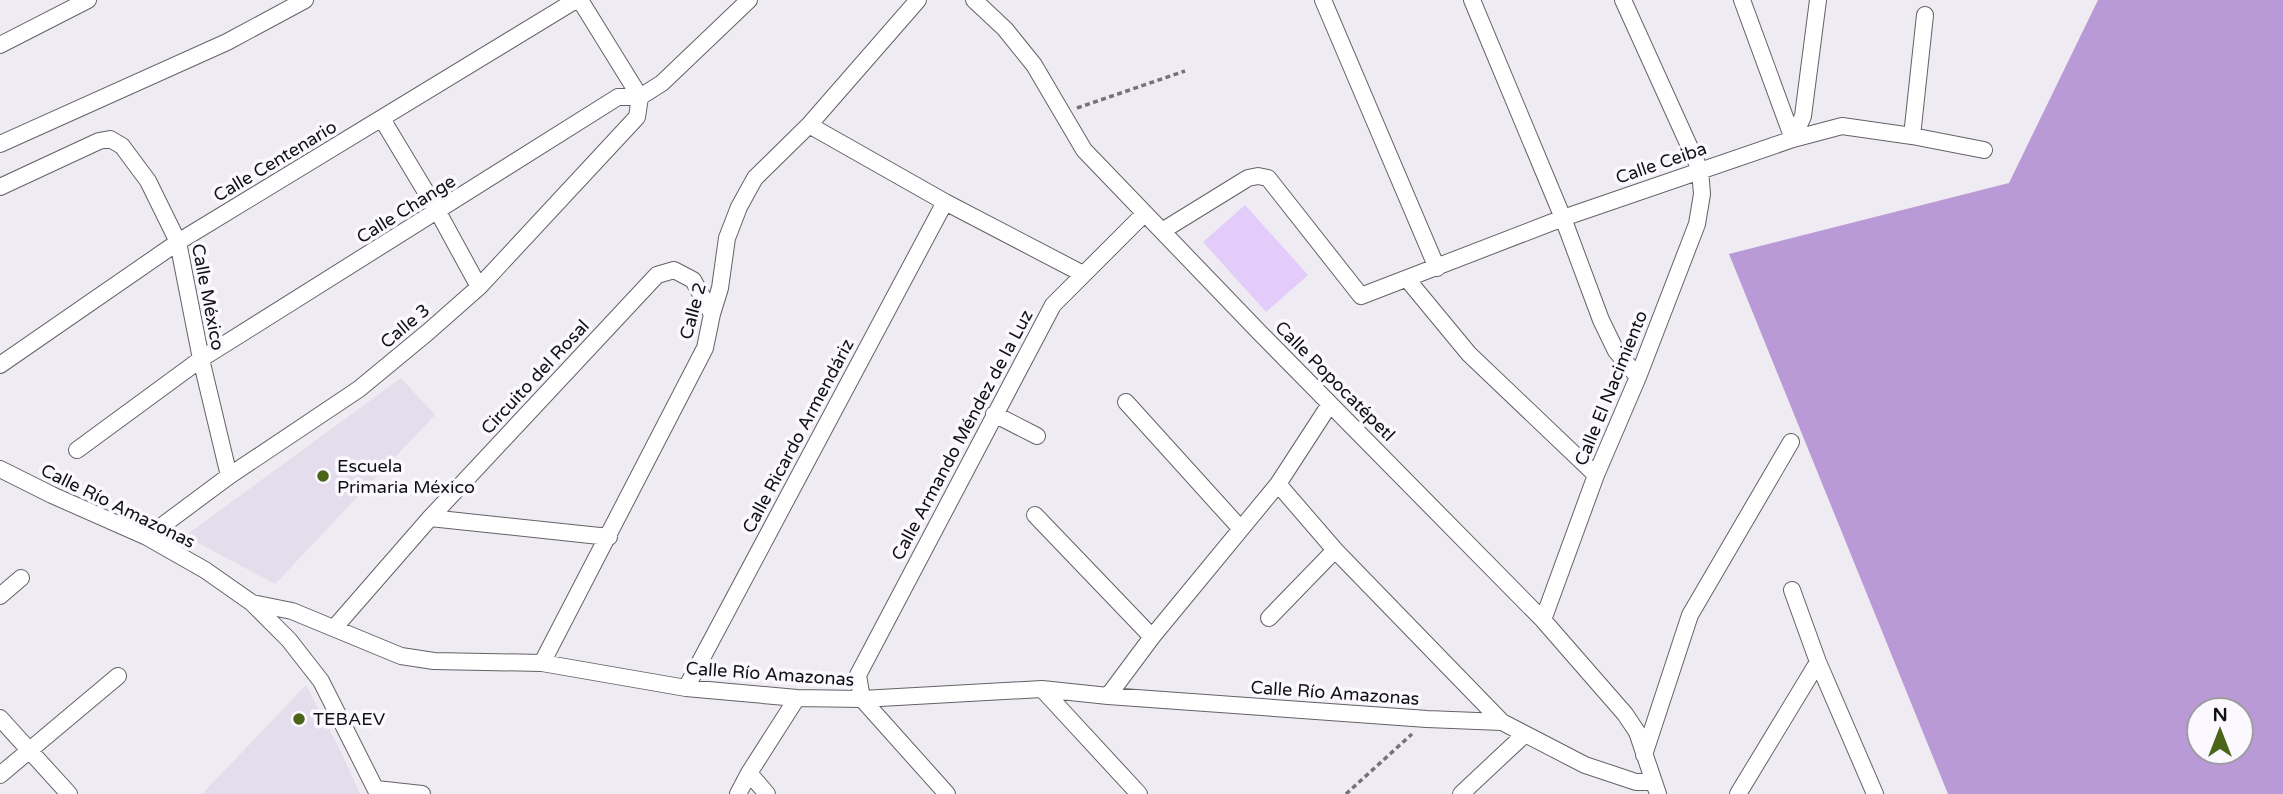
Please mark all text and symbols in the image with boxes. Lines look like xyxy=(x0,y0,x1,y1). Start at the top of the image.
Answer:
street label: Calle Centenario xyxy=(209,116,341,206)
street label: Calle Ceiba xyxy=(1613,137,1709,189)
street label: Calle Change xyxy=(352,170,460,248)
street label: Calle México xyxy=(187,242,229,352)
street label: Calle 2 xyxy=(675,280,711,342)
street label: Calle 3 xyxy=(376,299,434,353)
street label: Calle Armando Méndez de la Luz xyxy=(886,306,1038,564)
street label: Calle El Nacimiento xyxy=(1570,307,1652,469)
street label: Circuito del Rosal xyxy=(476,315,594,439)
street label: Calle Popocatépetl xyxy=(1270,316,1400,446)
street label: Calle Ricardo Armendáriz xyxy=(737,335,859,537)
place label: Escuela Primaria México xyxy=(337,455,475,498)
street label: Calle Río Amazonas xyxy=(37,459,199,553)
marker: Escuela Primaria México xyxy=(315,468,331,484)
street label: Calle Río Amazonas xyxy=(685,657,855,691)
street label: Calle Río Amazonas xyxy=(1250,676,1420,710)
north arrow xyxy=(2185,696,2255,766)
text: N xyxy=(2212,704,2228,726)
place label: TEBAEV xyxy=(313,708,386,730)
marker: TEBAEV xyxy=(291,711,307,727)

